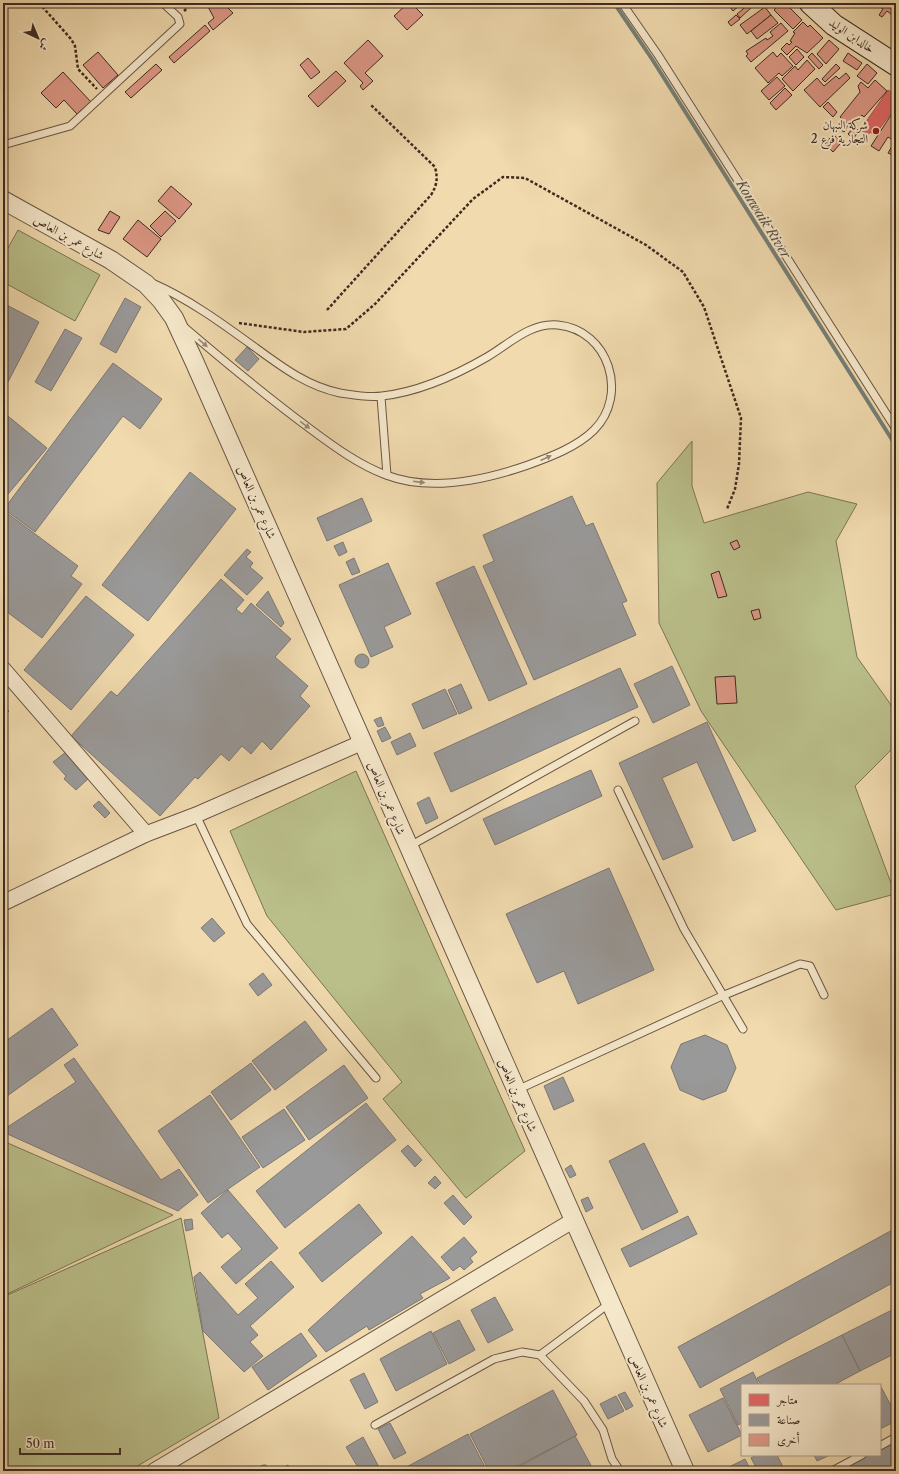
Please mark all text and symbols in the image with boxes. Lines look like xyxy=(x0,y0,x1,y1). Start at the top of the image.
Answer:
street label: خالدابن الوليد xyxy=(826,14,878,57)
north arrow xyxy=(18,18,58,58)
text: ش xyxy=(36,36,54,54)
place label: شركة النبهان التجارية فرع 2 xyxy=(811,117,868,150)
marker: شركة النبهان التجارية فرع 2 xyxy=(871,126,881,136)
water label: Kouwaik River xyxy=(733,176,795,262)
street label: شارع عمر بن العاص xyxy=(29,211,107,266)
one-way arrow xyxy=(198,339,209,348)
one-way arrow xyxy=(299,421,310,429)
one-way arrow xyxy=(540,455,551,461)
street label: شارع عمر بن العاص xyxy=(231,463,280,543)
one-way arrow xyxy=(413,479,425,485)
street label: شارع عمر بن العاص xyxy=(361,759,409,839)
street label: شارع عمر بن العاص xyxy=(492,1056,541,1136)
street label: شارع عمر بن العاص xyxy=(623,1352,672,1432)
legend xyxy=(741,1384,881,1456)
text: متاجر xyxy=(775,1392,798,1407)
text: صناعة xyxy=(777,1412,800,1427)
scale bar xyxy=(20,1430,120,1456)
text: أخرى xyxy=(777,1432,800,1447)
text: 50 m xyxy=(26,1436,55,1451)

